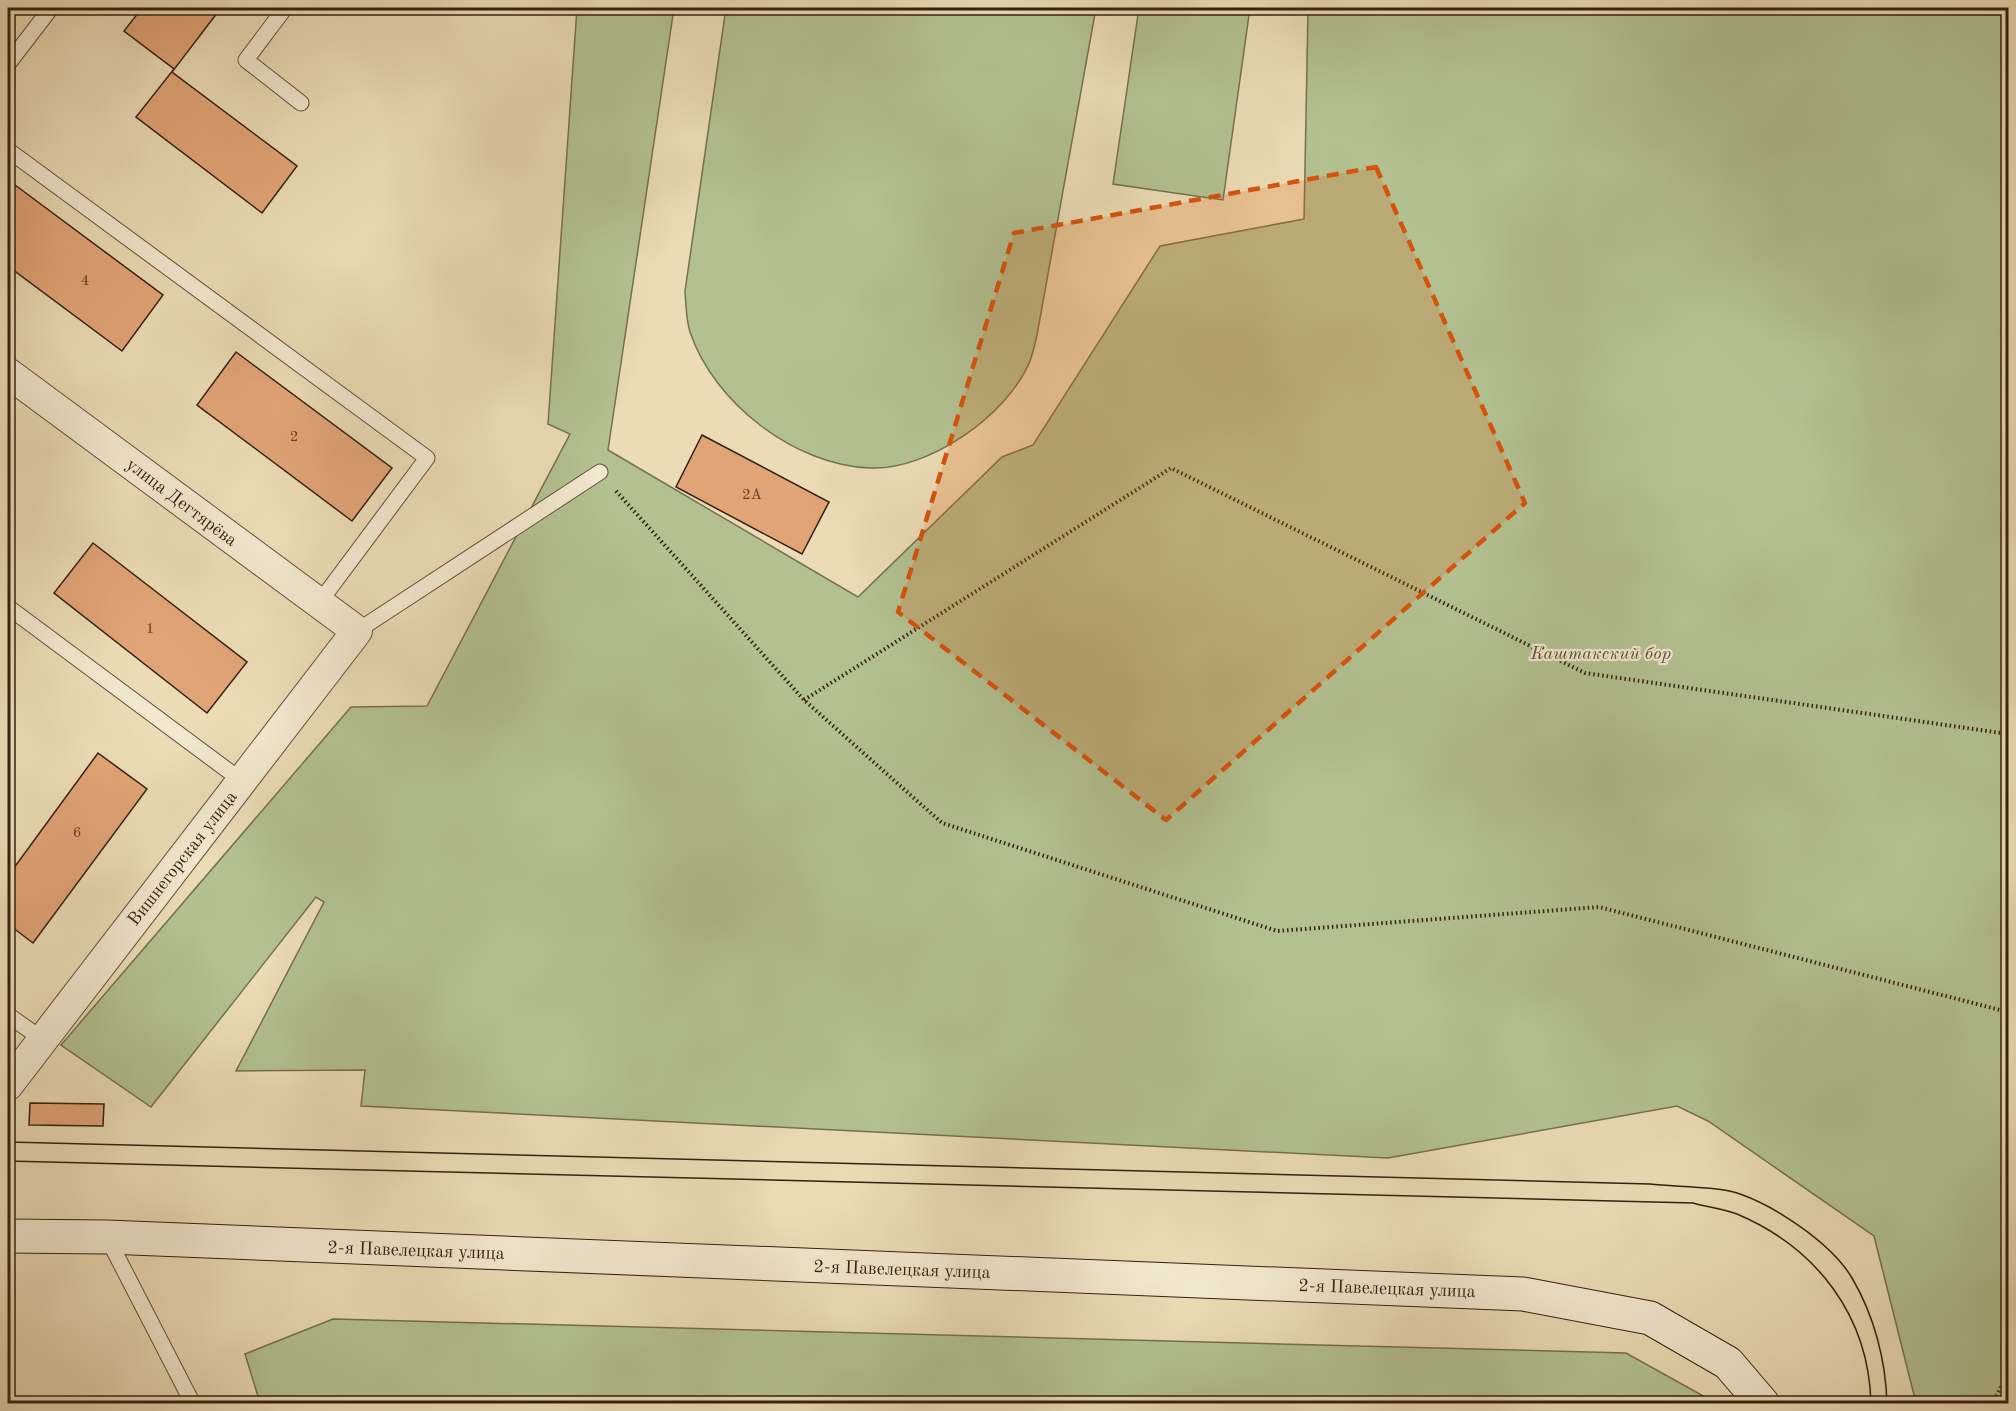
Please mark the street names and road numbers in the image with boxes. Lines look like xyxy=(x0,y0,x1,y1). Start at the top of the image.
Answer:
street label: улица Дегтярёва xyxy=(123,455,240,550)
street label: Вишнегорская улица xyxy=(125,788,241,929)
street label: 2-я Павелецкая улица xyxy=(327,1239,505,1263)
street label: 2-я Павелецкая улица xyxy=(813,1258,991,1282)
street label: 2-я Павелецкая улица xyxy=(1298,1277,1476,1301)

